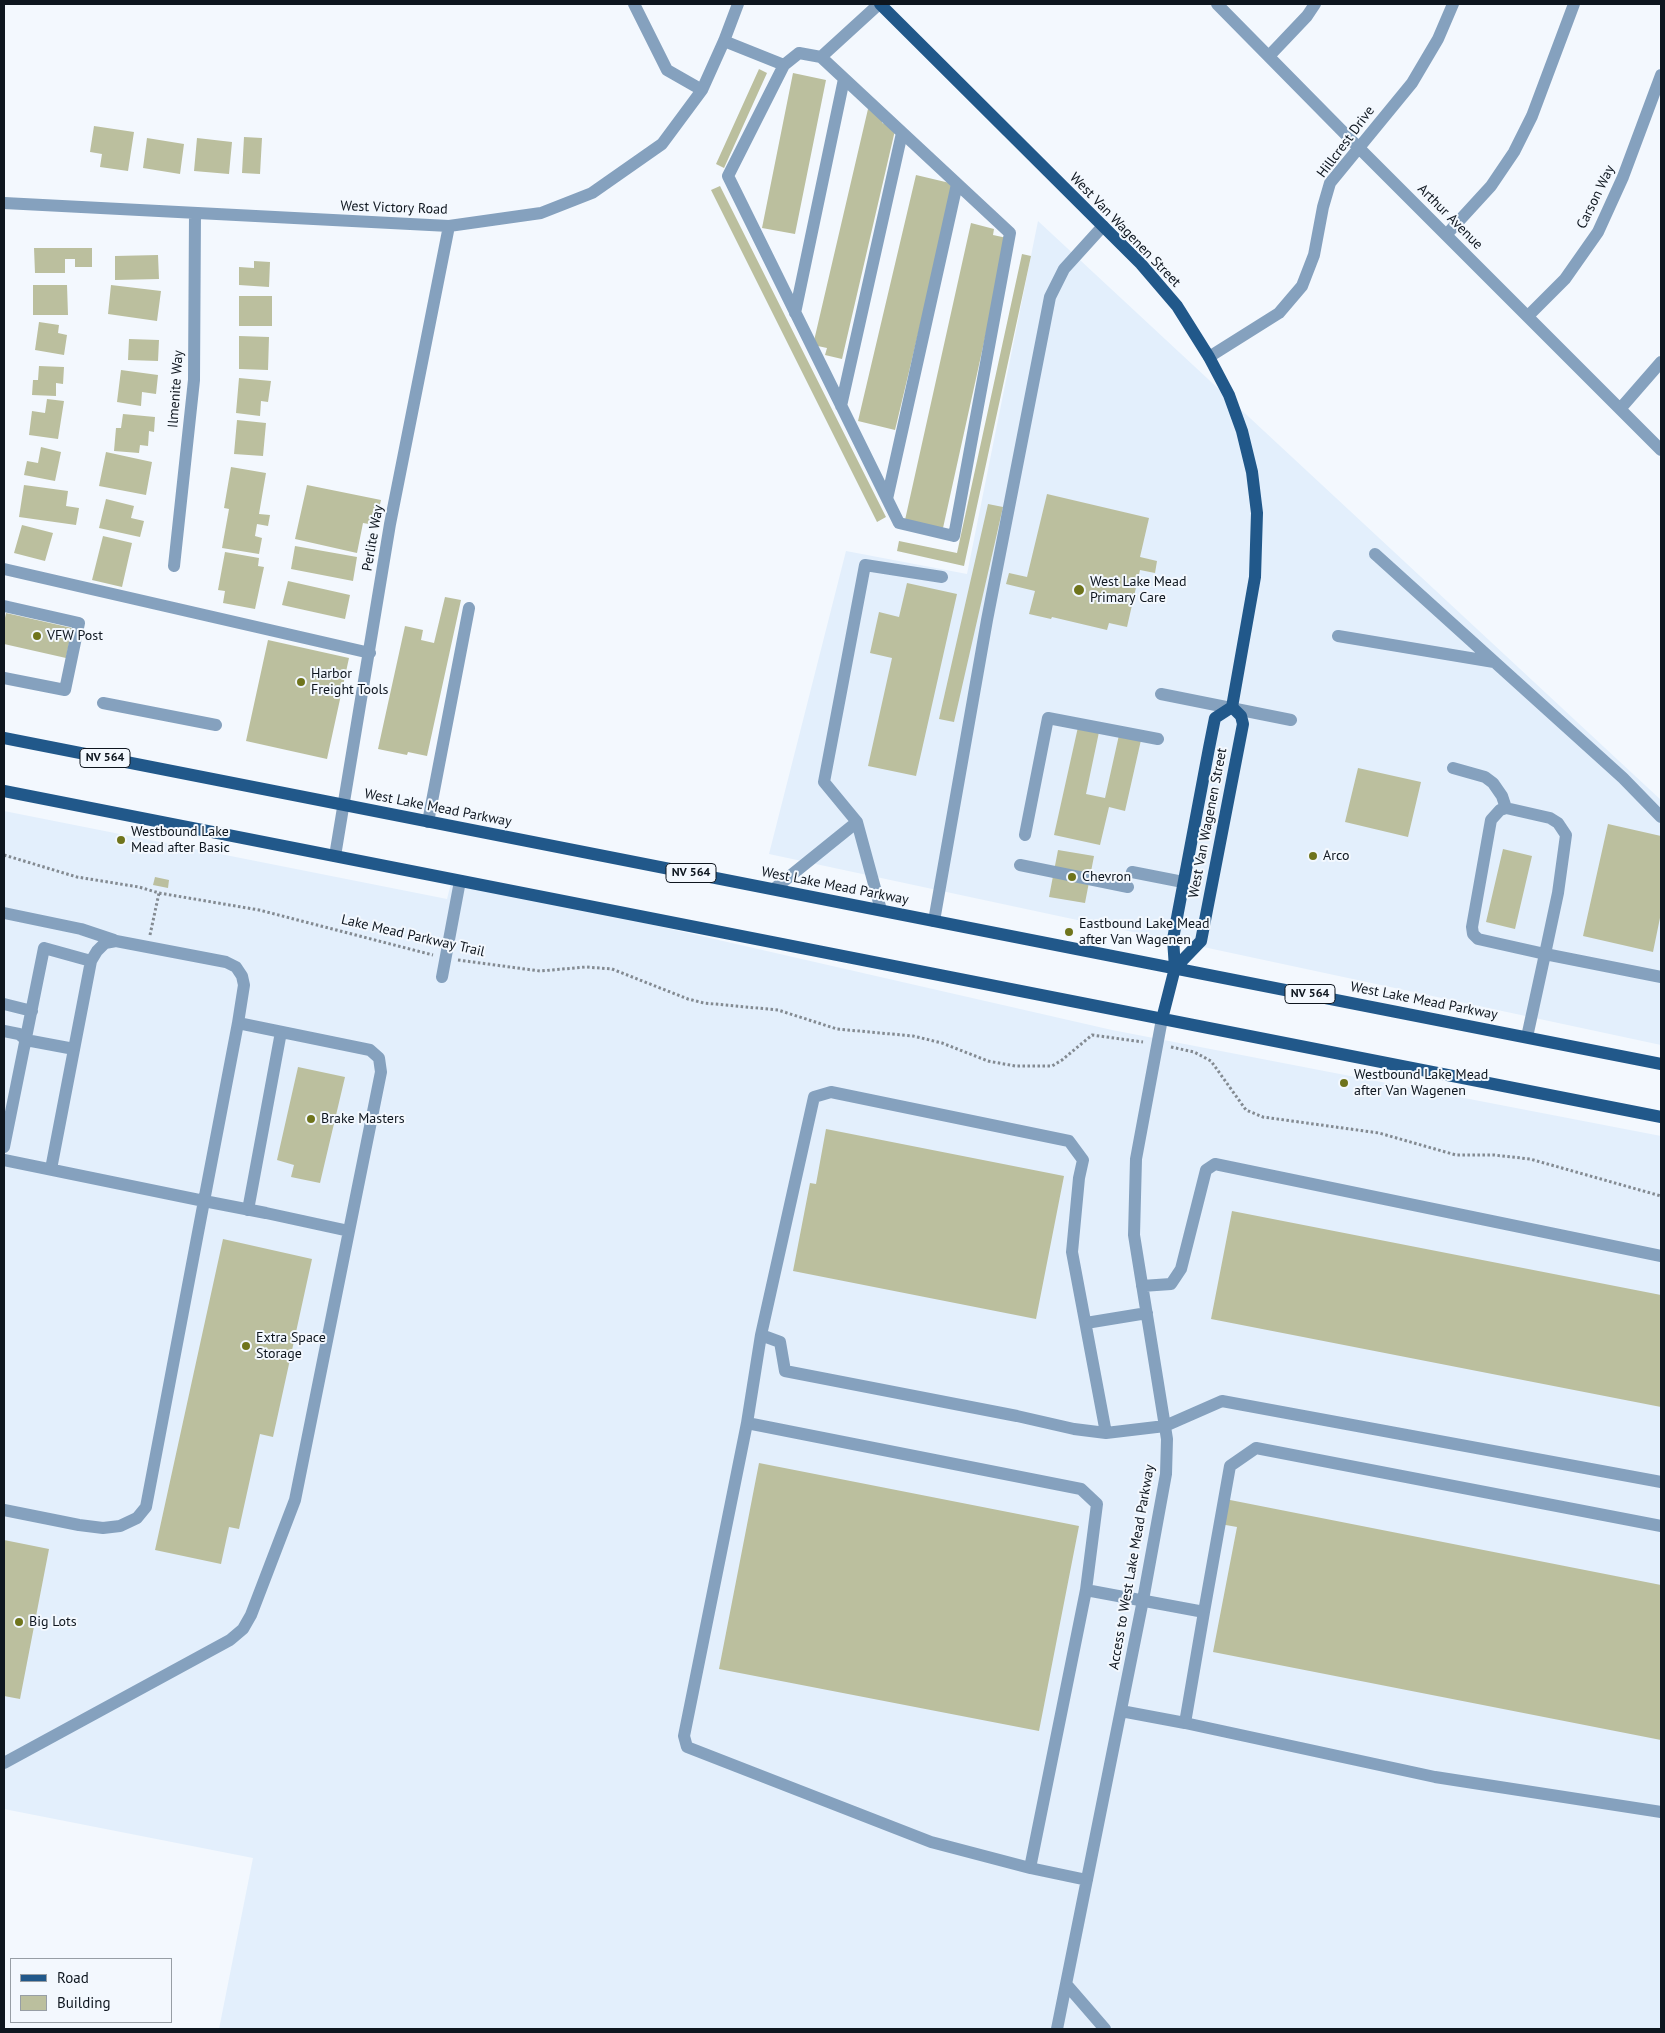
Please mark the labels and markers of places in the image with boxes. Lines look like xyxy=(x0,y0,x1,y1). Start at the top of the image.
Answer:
place label: West Lake Mead Primary Care xyxy=(1090,574,1186,606)
marker: West Lake Mead Primary Care xyxy=(1072,583,1086,597)
place label: VFW Post xyxy=(47,628,103,644)
marker: VFW Post xyxy=(31,630,43,642)
place label: Harbor Freight Tools xyxy=(311,666,388,699)
marker: Harbor Freight Tools xyxy=(295,676,307,688)
place label: Westbound Lake Mead after Basic xyxy=(131,824,230,856)
marker: Westbound Lake Mead after Basic xyxy=(115,834,127,846)
place label: Arco xyxy=(1323,848,1349,864)
marker: Arco xyxy=(1307,850,1319,862)
place label: Chevron xyxy=(1082,869,1131,885)
marker: Chevron xyxy=(1066,871,1078,883)
place label: Eastbound Lake Mead after Van Wagenen xyxy=(1079,916,1210,949)
marker: Eastbound Lake Mead after Van Wagenen xyxy=(1063,926,1075,938)
place label: Westbound Lake Mead after Van Wagenen xyxy=(1354,1067,1488,1100)
marker: Westbound Lake Mead after Van Wagenen xyxy=(1338,1077,1350,1089)
place label: Brake Masters xyxy=(321,1111,405,1127)
marker: Brake Masters xyxy=(305,1113,317,1125)
place label: Extra Space Storage xyxy=(256,1330,326,1362)
marker: Extra Space Storage xyxy=(240,1340,252,1352)
place label: Big Lots xyxy=(29,1614,77,1630)
marker: Big Lots xyxy=(13,1616,25,1628)

